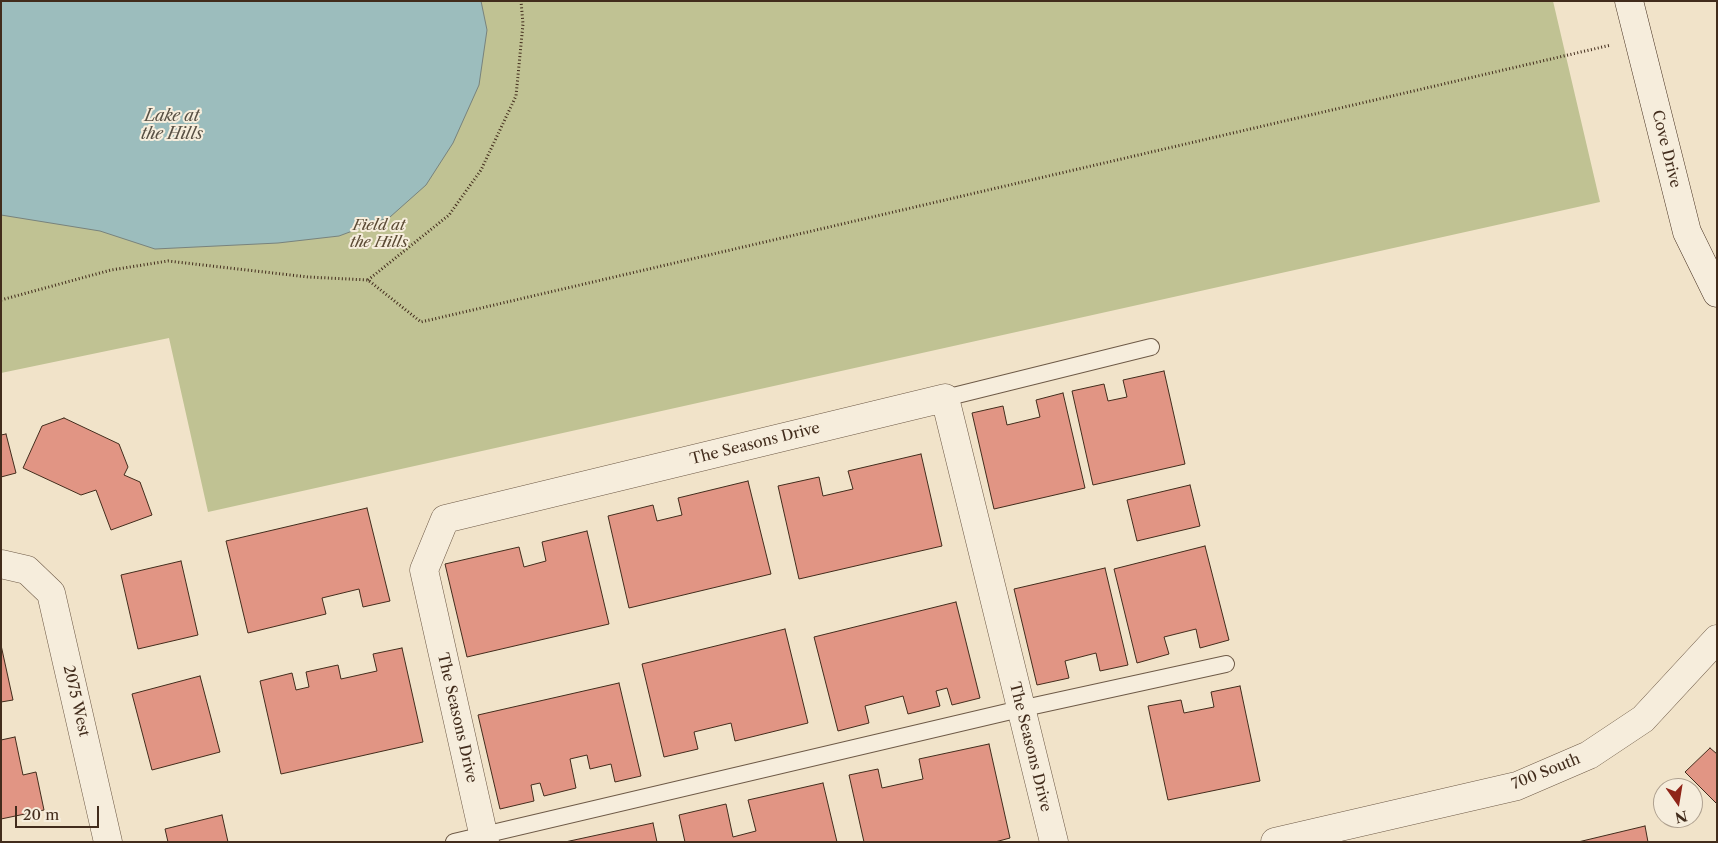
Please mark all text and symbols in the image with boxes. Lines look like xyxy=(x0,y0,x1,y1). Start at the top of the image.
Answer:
water label: Lake at the Hills xyxy=(141,106,203,144)
street label: Cove Drive xyxy=(1648,108,1684,190)
park label: Field at the Hills xyxy=(350,217,408,252)
street label: The Seasons Drive xyxy=(688,419,822,469)
street label: The Seasons Drive xyxy=(433,651,481,785)
street label: 2075 West xyxy=(59,663,93,739)
street label: The Seasons Drive xyxy=(1005,680,1055,814)
street label: 700 South xyxy=(1509,750,1583,794)
north arrow xyxy=(1653,778,1703,828)
scale bar xyxy=(18,796,101,828)
text: 20 m xyxy=(23,805,59,824)
text: N xyxy=(1673,807,1689,827)

